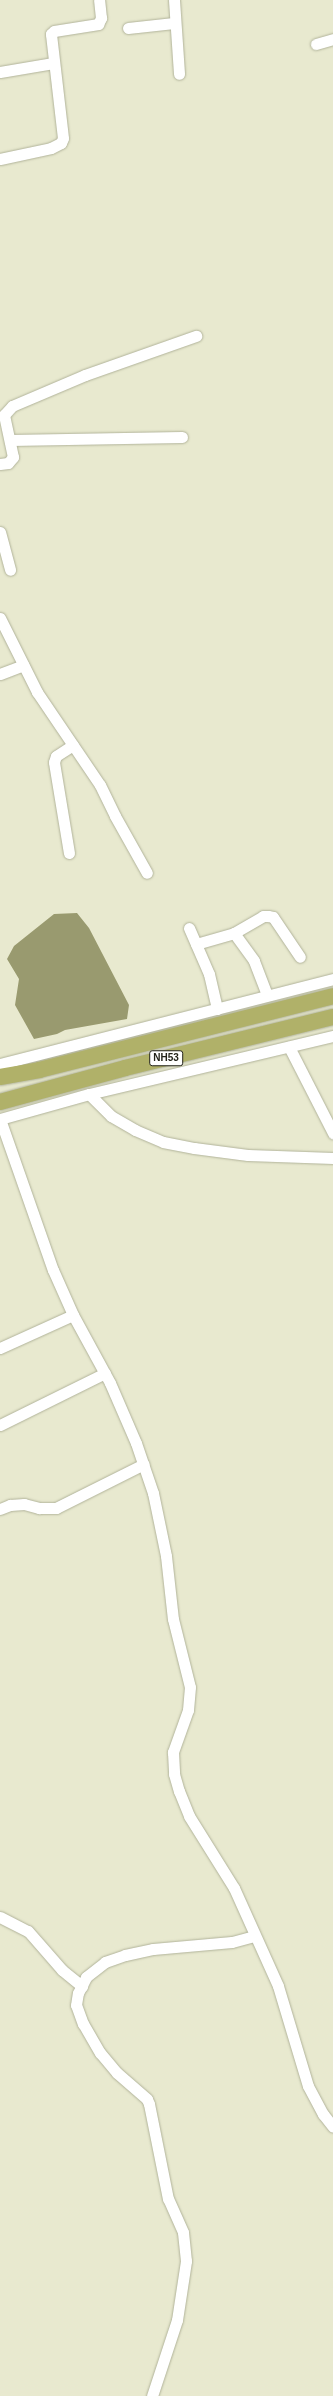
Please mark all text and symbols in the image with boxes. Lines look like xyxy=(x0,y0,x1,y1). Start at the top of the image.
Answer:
road number: NH53 xyxy=(149,1050,183,1066)

